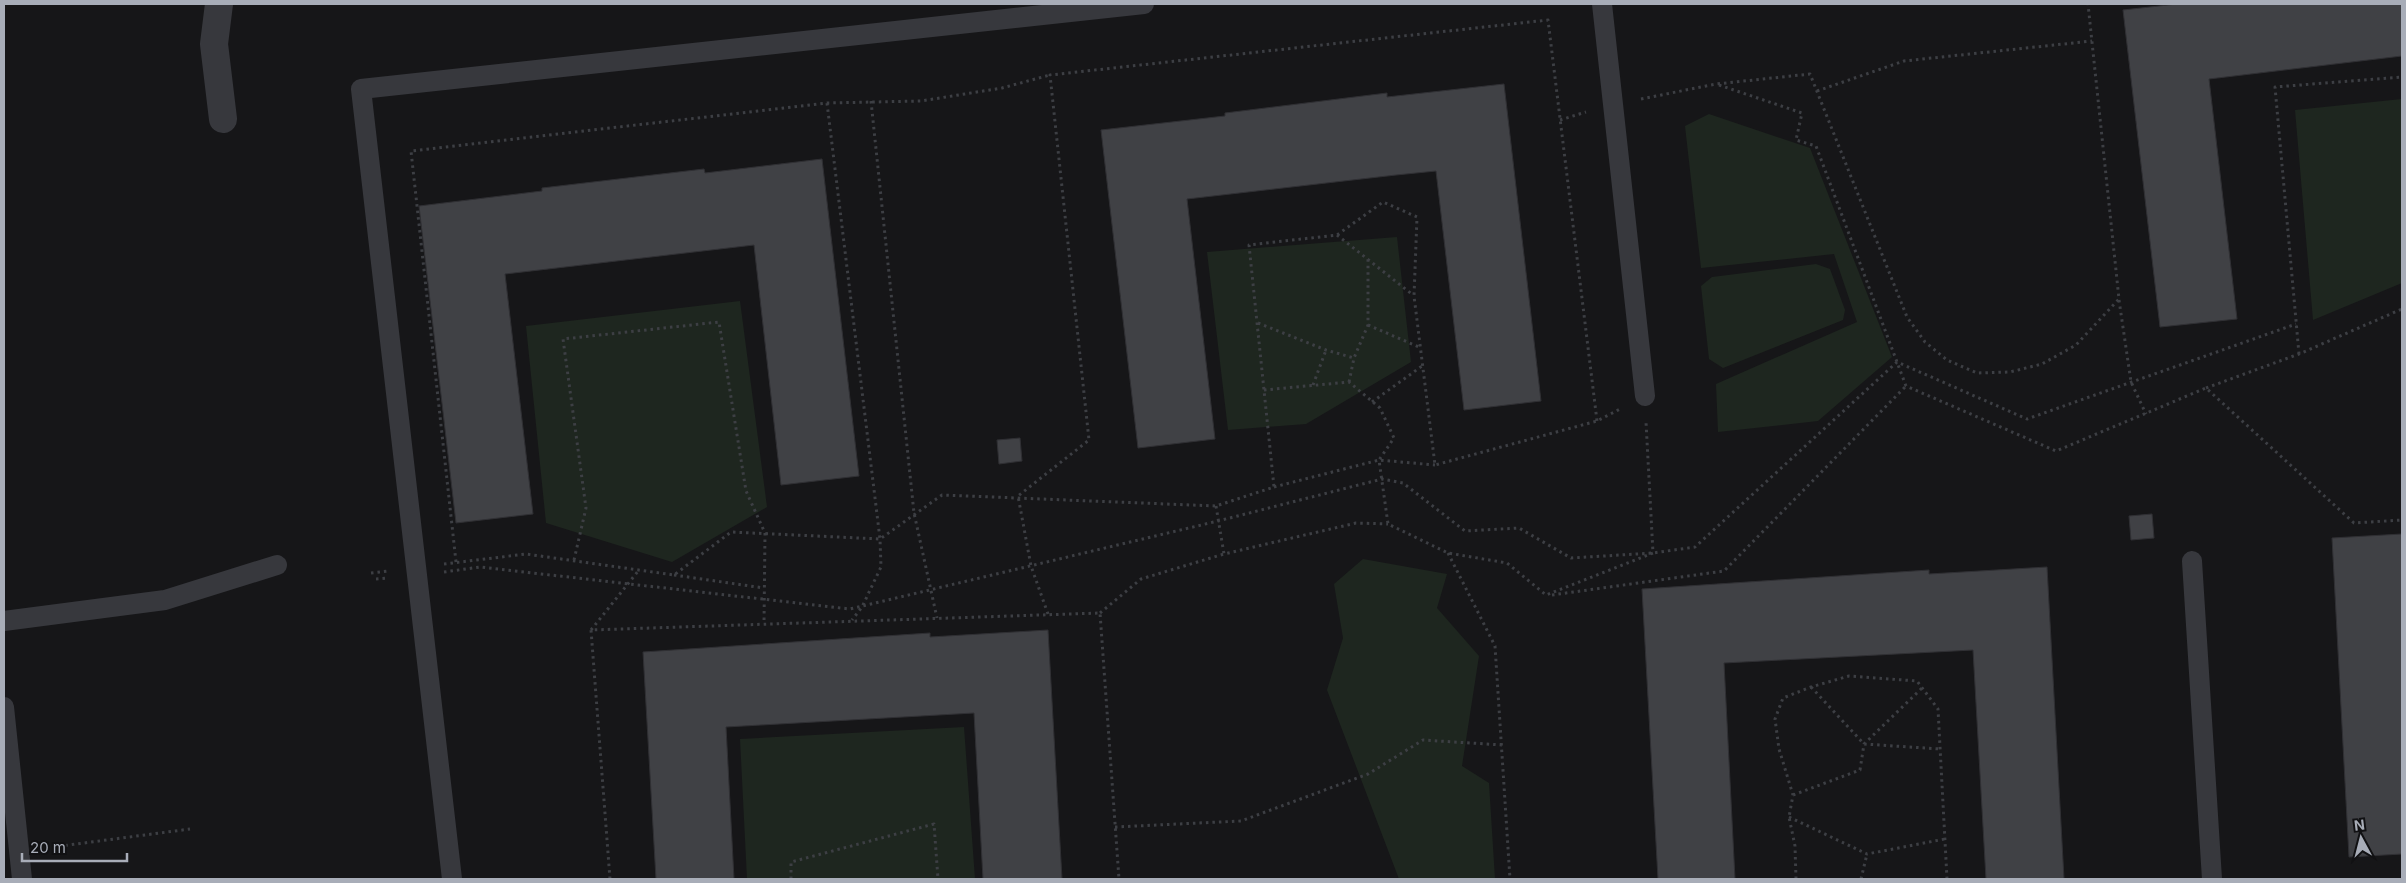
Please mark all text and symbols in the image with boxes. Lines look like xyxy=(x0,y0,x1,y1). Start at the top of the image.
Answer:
north arrow xyxy=(2336,813,2386,863)
text: N xyxy=(2353,816,2366,834)
scale bar xyxy=(22,830,128,862)
text: 20 m xyxy=(30,838,66,857)

